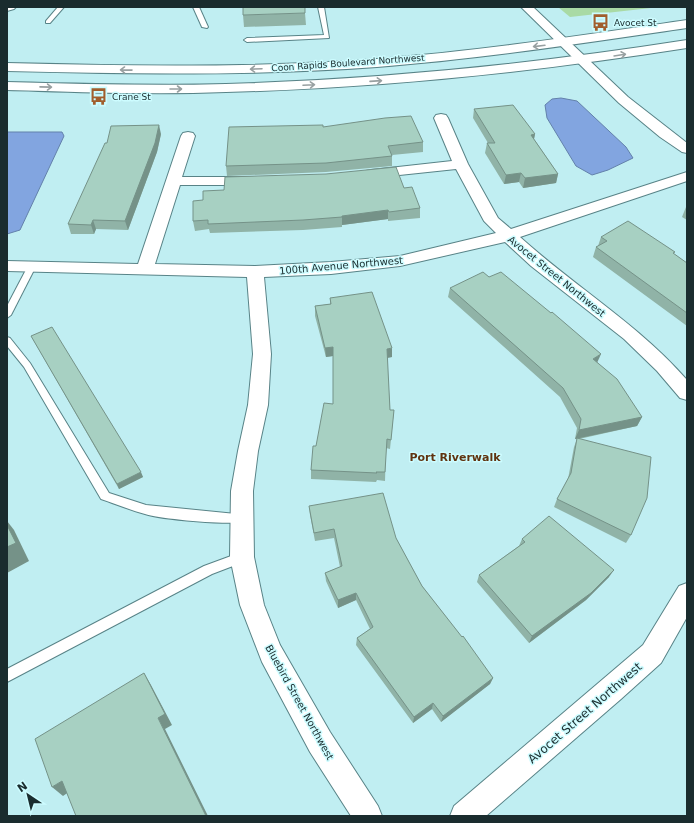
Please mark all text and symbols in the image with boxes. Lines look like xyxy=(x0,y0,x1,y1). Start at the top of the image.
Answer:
bus stop icon: Avocet St xyxy=(591,13,611,33)
place label: Avocet St xyxy=(614,18,657,28)
one-way arrow xyxy=(532,42,545,50)
one-way arrow xyxy=(613,51,626,59)
street label: Coon Rapids Boulevard Northwest xyxy=(271,53,425,73)
one-way arrow xyxy=(250,65,263,73)
one-way arrow xyxy=(120,66,133,74)
one-way arrow xyxy=(369,78,382,85)
one-way arrow xyxy=(302,81,315,89)
one-way arrow xyxy=(39,83,52,91)
one-way arrow xyxy=(169,85,182,93)
bus stop icon: Crane St xyxy=(89,87,109,107)
place label: Crane St xyxy=(112,92,151,102)
street label: Avocet Street Northwest xyxy=(506,234,608,319)
street label: 100th Avenue Northwest xyxy=(279,255,404,276)
district label: Port Riverwalk xyxy=(409,451,501,464)
street label: Bluebird Street Northwest xyxy=(263,643,336,762)
street label: Avocet Street Northwest xyxy=(525,659,645,766)
north arrow xyxy=(8,775,48,815)
text: N xyxy=(15,779,30,795)

